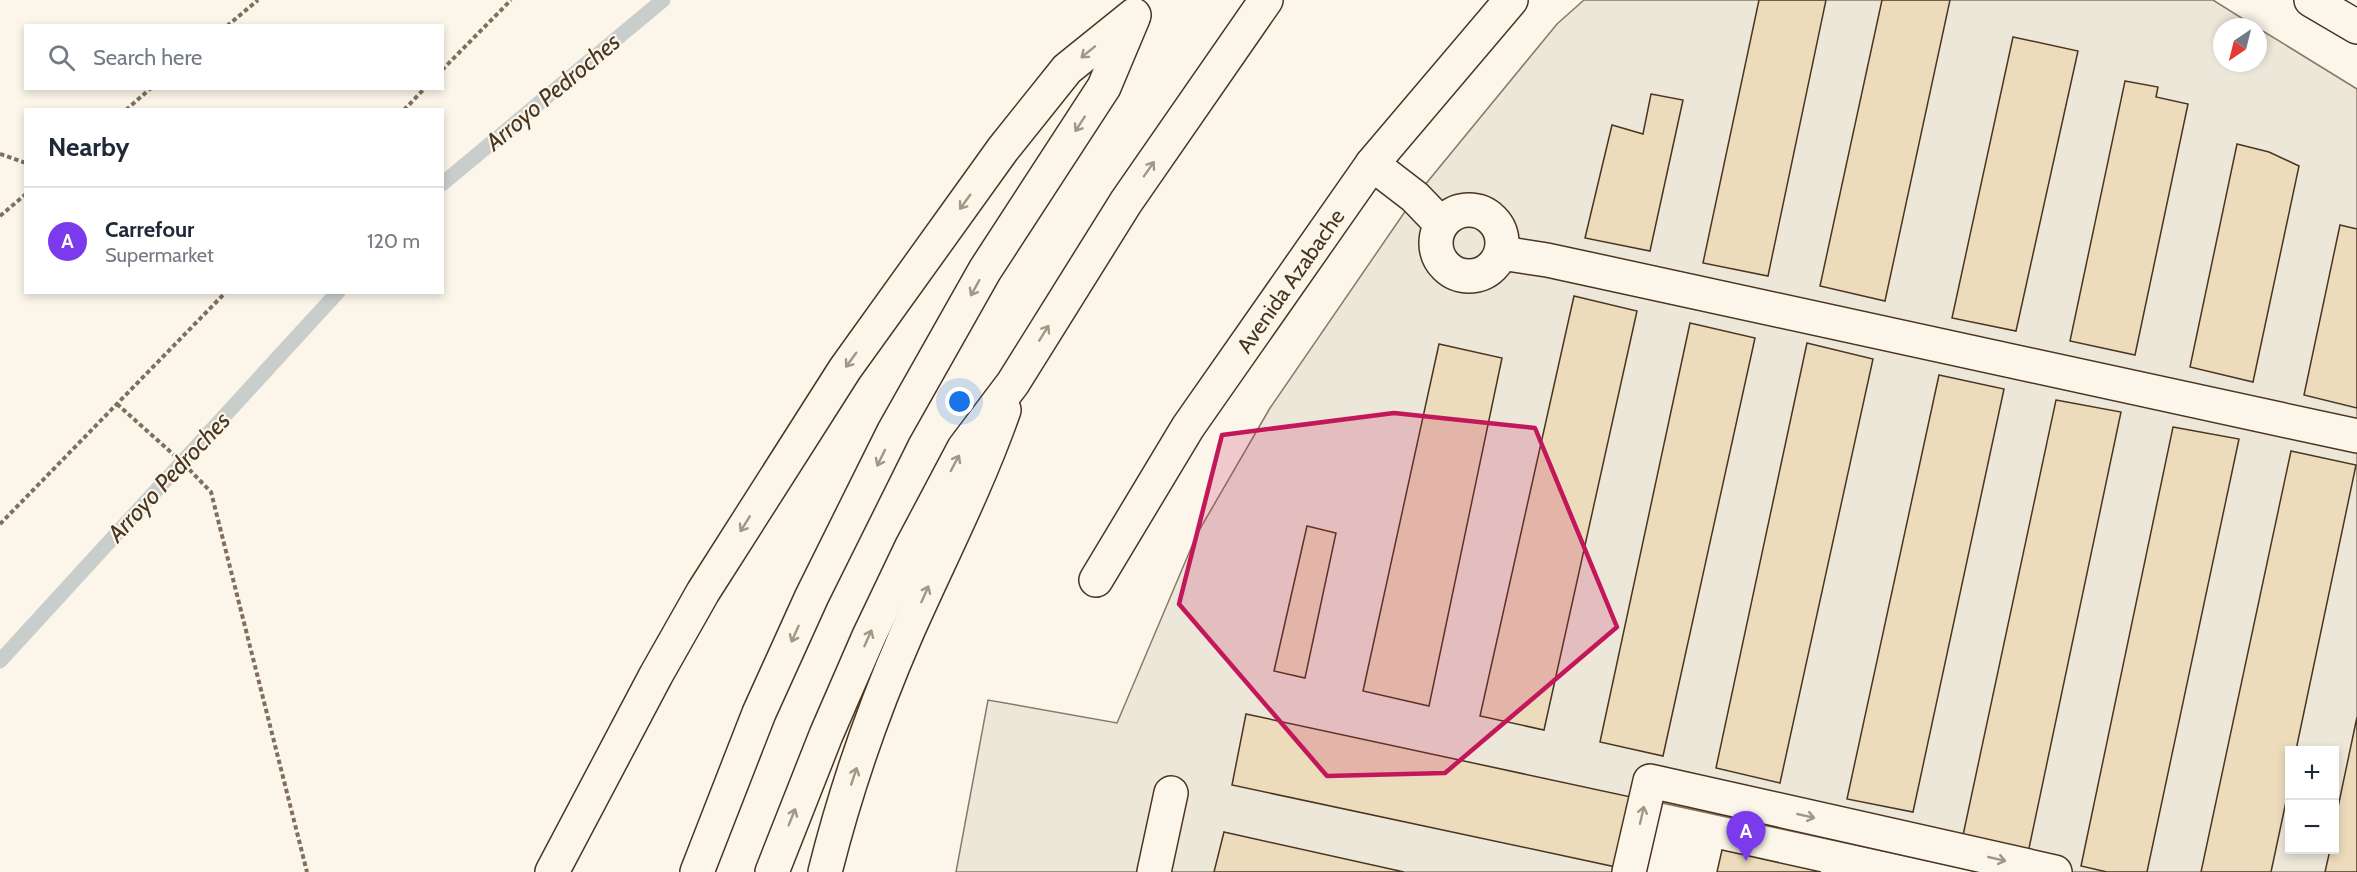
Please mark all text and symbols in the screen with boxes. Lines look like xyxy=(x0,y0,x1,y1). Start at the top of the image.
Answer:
north arrow xyxy=(2213,18,2267,72)
search box xyxy=(24,24,444,90)
water label: Arroyo Pedroches xyxy=(479,27,626,157)
icon: search xyxy=(45,41,78,74)
text: Search here xyxy=(93,44,202,71)
one-way arrow xyxy=(1080,45,1096,58)
one-way arrow xyxy=(1074,115,1086,131)
text: Nearby xyxy=(48,131,129,163)
one-way arrow xyxy=(1143,161,1155,178)
one-way arrow xyxy=(958,193,971,209)
street label: Avenida Azabache xyxy=(1231,204,1350,358)
text: Carrefour xyxy=(105,216,194,243)
text: A xyxy=(61,229,74,253)
text: 120 m xyxy=(367,229,420,253)
text: Supermarket xyxy=(105,243,214,267)
one-way arrow xyxy=(969,279,981,296)
one-way arrow xyxy=(1039,325,1051,342)
one-way arrow xyxy=(845,352,857,368)
your location xyxy=(945,387,974,416)
water label: Arroyo Pedroches xyxy=(101,406,236,548)
one-way arrow xyxy=(874,449,886,467)
one-way arrow xyxy=(950,455,962,473)
one-way arrow xyxy=(739,515,751,532)
one-way arrow xyxy=(920,586,931,604)
one-way arrow xyxy=(789,624,801,642)
one-way arrow xyxy=(863,629,875,647)
map controls xyxy=(2285,746,2339,854)
button: + xyxy=(2285,746,2339,800)
one-way arrow xyxy=(849,767,860,786)
button: − xyxy=(2285,800,2339,854)
one-way arrow xyxy=(1637,806,1649,825)
one-way arrow xyxy=(787,809,798,827)
one-way arrow xyxy=(1796,811,1816,822)
pin: A xyxy=(1726,812,1766,861)
one-way arrow xyxy=(1987,853,2006,865)

